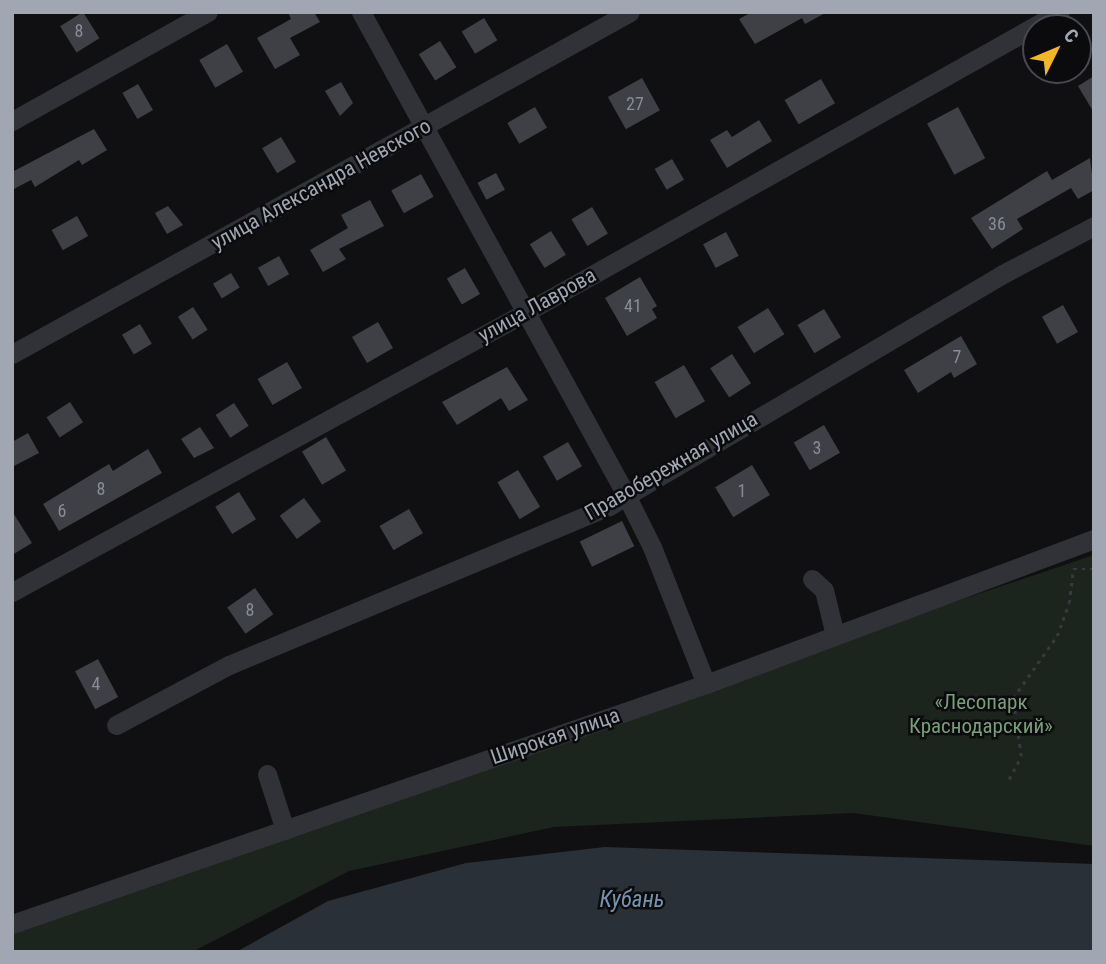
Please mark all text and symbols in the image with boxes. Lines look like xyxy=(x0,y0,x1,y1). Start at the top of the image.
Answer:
north arrow xyxy=(1022,14,1092,84)
house number: 8 xyxy=(75,20,83,42)
text: С xyxy=(1059,24,1083,47)
house number: 27 xyxy=(626,93,644,115)
street label: улица Александра Невского xyxy=(207,113,435,255)
house number: 36 xyxy=(988,213,1006,235)
street label: улица Лаврова xyxy=(474,262,600,348)
house number: 41 xyxy=(624,295,642,317)
house number: 7 xyxy=(953,346,961,368)
street label: Правобережная улица xyxy=(580,406,762,526)
house number: 3 xyxy=(813,437,821,459)
house number: 8 xyxy=(97,478,105,500)
house number: 1 xyxy=(738,480,746,502)
house number: 6 xyxy=(58,500,66,522)
house number: 8 xyxy=(246,599,254,621)
house number: 4 xyxy=(92,673,100,695)
park label: «Лесопарк Краснодарский» xyxy=(909,689,1053,739)
street label: Широкая улица xyxy=(487,702,623,770)
water label: Кубань xyxy=(600,886,664,914)

